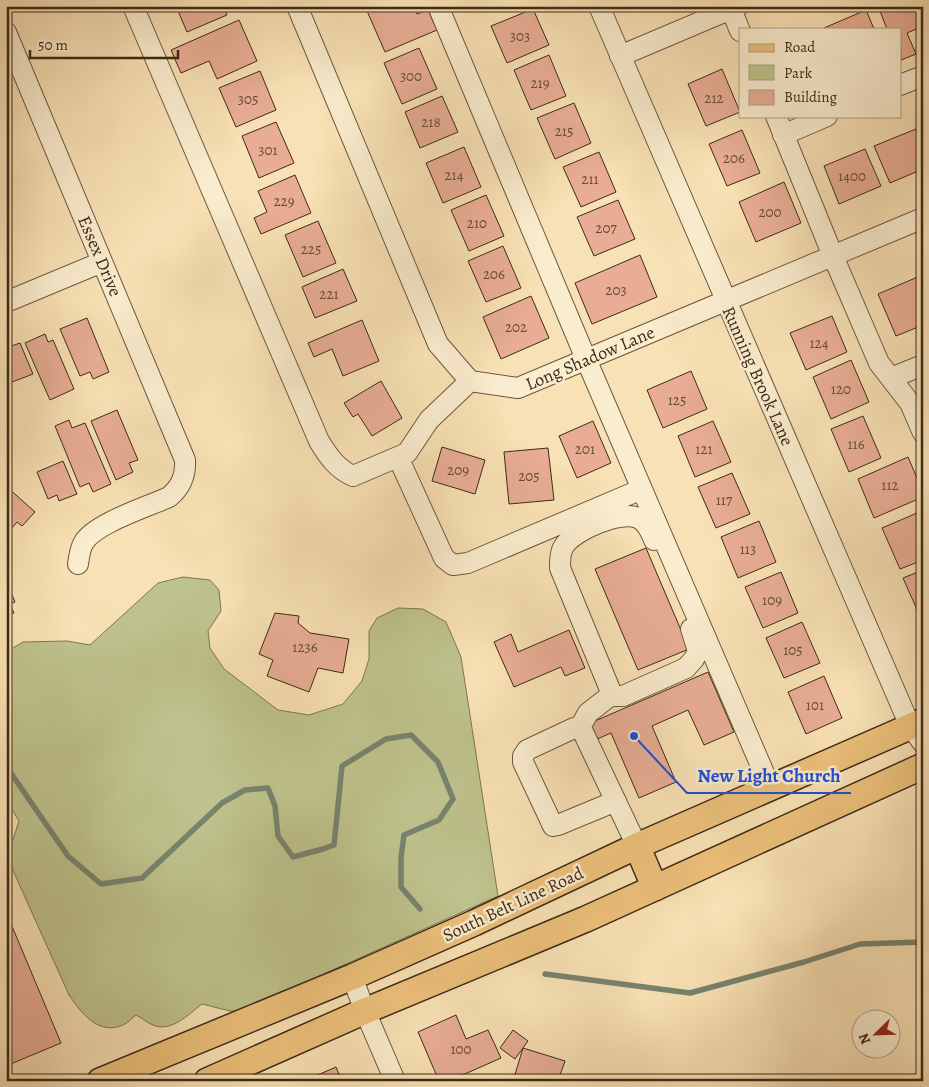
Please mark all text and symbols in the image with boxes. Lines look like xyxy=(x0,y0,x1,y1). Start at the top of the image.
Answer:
house number: 303 xyxy=(510,26,530,46)
scale bar xyxy=(30,28,178,60)
legend xyxy=(739,28,902,118)
text: 50 m xyxy=(38,35,68,55)
text: Road xyxy=(784,37,816,57)
text: Park xyxy=(784,63,813,83)
house number: 300 xyxy=(400,66,422,86)
house number: 219 xyxy=(530,73,550,93)
text: Building xyxy=(784,87,837,107)
house number: 212 xyxy=(704,88,724,108)
house number: 305 xyxy=(238,89,258,109)
house number: 218 xyxy=(421,112,441,132)
house number: 215 xyxy=(555,121,573,141)
house number: 301 xyxy=(258,140,278,160)
house number: 206 xyxy=(723,148,745,168)
house number: 214 xyxy=(444,165,464,185)
house number: 1400 xyxy=(838,166,866,186)
house number: 211 xyxy=(581,169,599,189)
house number: 229 xyxy=(273,191,295,211)
house number: 200 xyxy=(758,202,782,222)
street label: Essex Drive xyxy=(72,212,128,300)
house number: 210 xyxy=(467,213,487,233)
house number: 207 xyxy=(595,218,617,238)
house number: 225 xyxy=(301,239,321,259)
house number: 206 xyxy=(483,264,505,284)
house number: 203 xyxy=(605,280,627,300)
house number: 221 xyxy=(319,284,339,304)
street label: Running Brook Lane xyxy=(716,302,800,450)
house number: 202 xyxy=(505,317,527,337)
street label: Long Shadow Lane xyxy=(522,320,658,396)
house number: 124 xyxy=(809,333,829,353)
house number: 120 xyxy=(831,379,851,399)
house number: 125 xyxy=(668,390,686,410)
house number: 116 xyxy=(847,434,865,454)
house number: 201 xyxy=(575,439,595,459)
house number: 121 xyxy=(695,439,713,459)
house number: 209 xyxy=(447,460,469,480)
house number: 205 xyxy=(518,466,540,486)
house number: 112 xyxy=(881,475,899,495)
house number: 117 xyxy=(716,490,733,510)
house number: 113 xyxy=(740,539,756,559)
house number: 109 xyxy=(762,590,782,610)
house number: 1236 xyxy=(292,637,318,657)
house number: 105 xyxy=(783,640,803,660)
house number: 101 xyxy=(806,695,824,715)
callout: New Light Church xyxy=(687,759,851,793)
text: New Light Church xyxy=(697,763,841,789)
street label: South Belt Line Road xyxy=(439,861,588,947)
north arrow xyxy=(852,1010,902,1060)
text: N xyxy=(854,1030,875,1047)
house number: 100 xyxy=(450,1039,472,1059)

